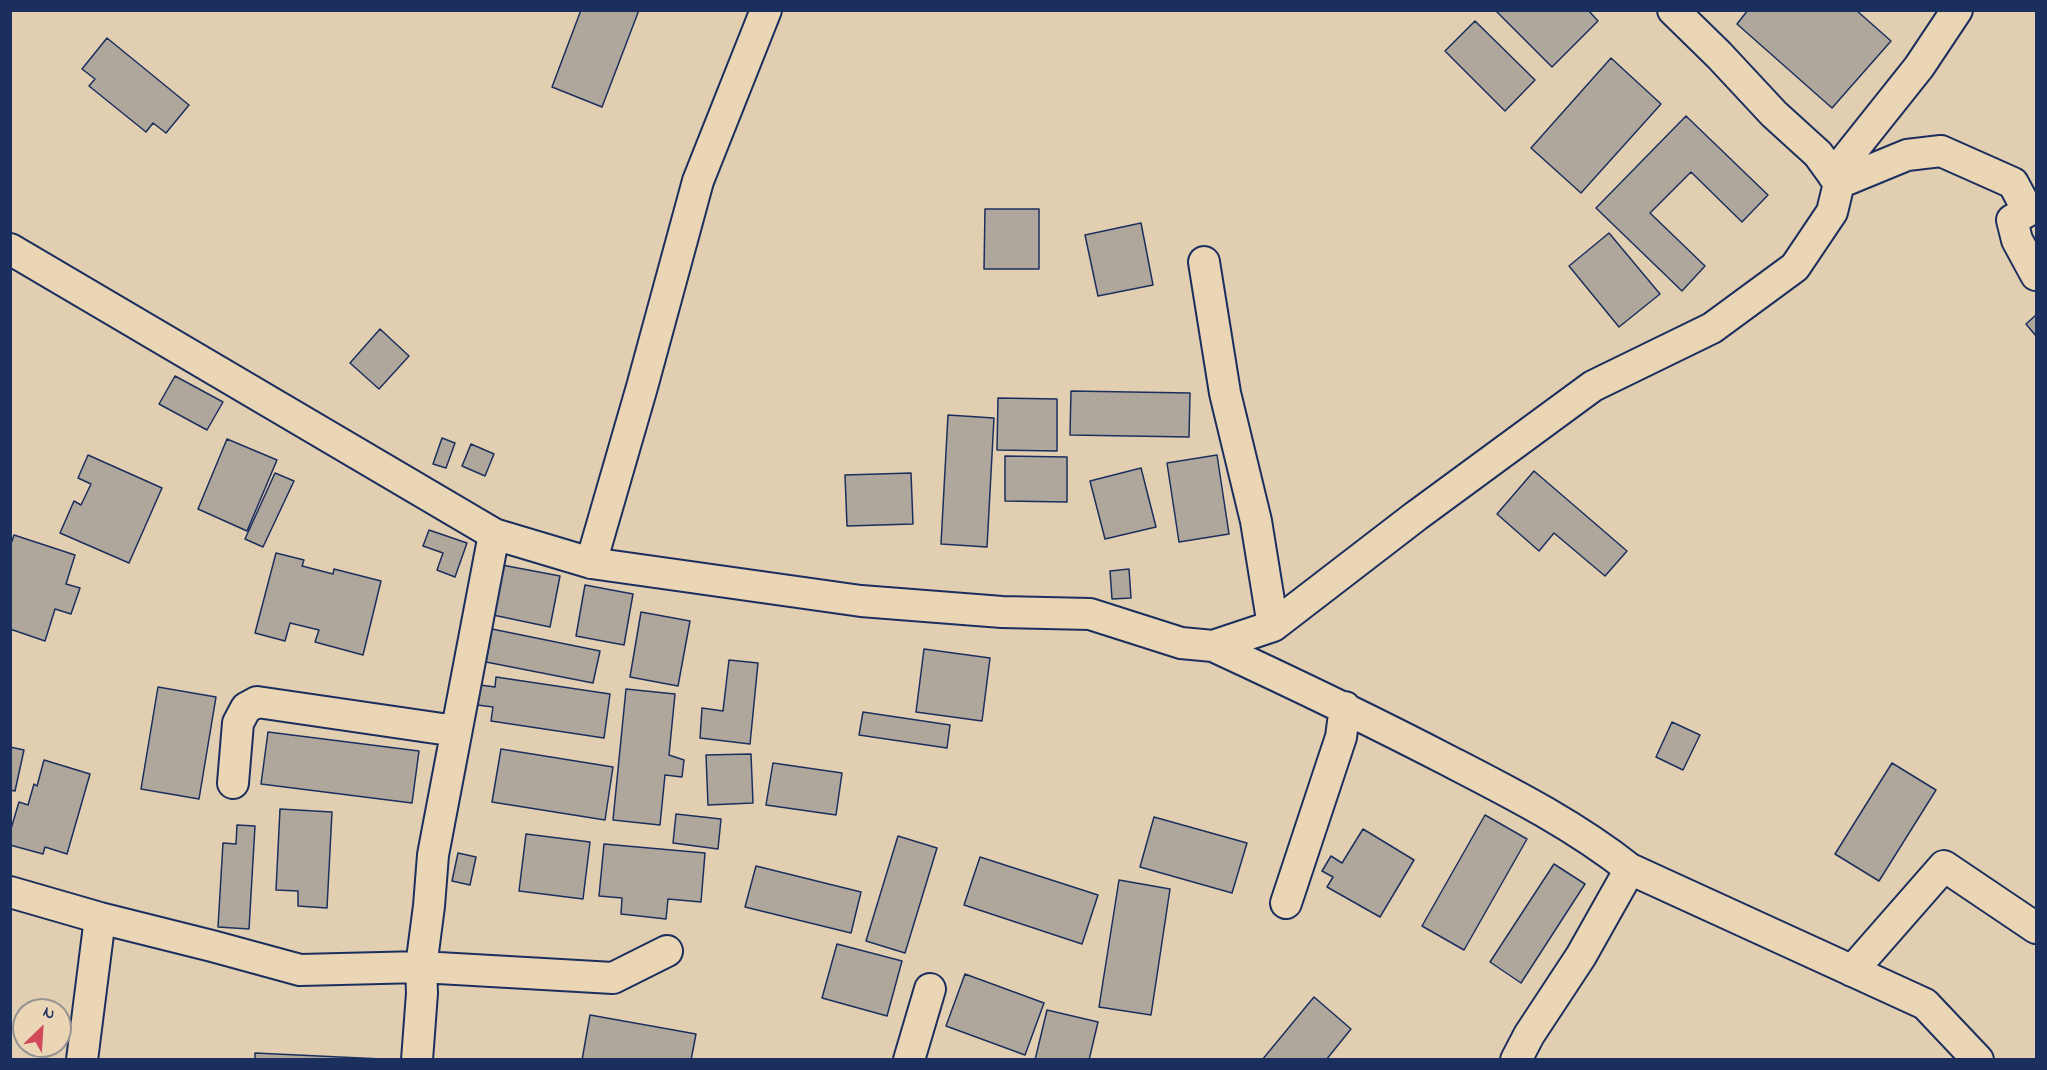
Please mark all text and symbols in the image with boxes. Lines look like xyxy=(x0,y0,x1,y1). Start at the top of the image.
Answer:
north arrow xyxy=(12,998,72,1058)
text: N xyxy=(39,1000,59,1027)

